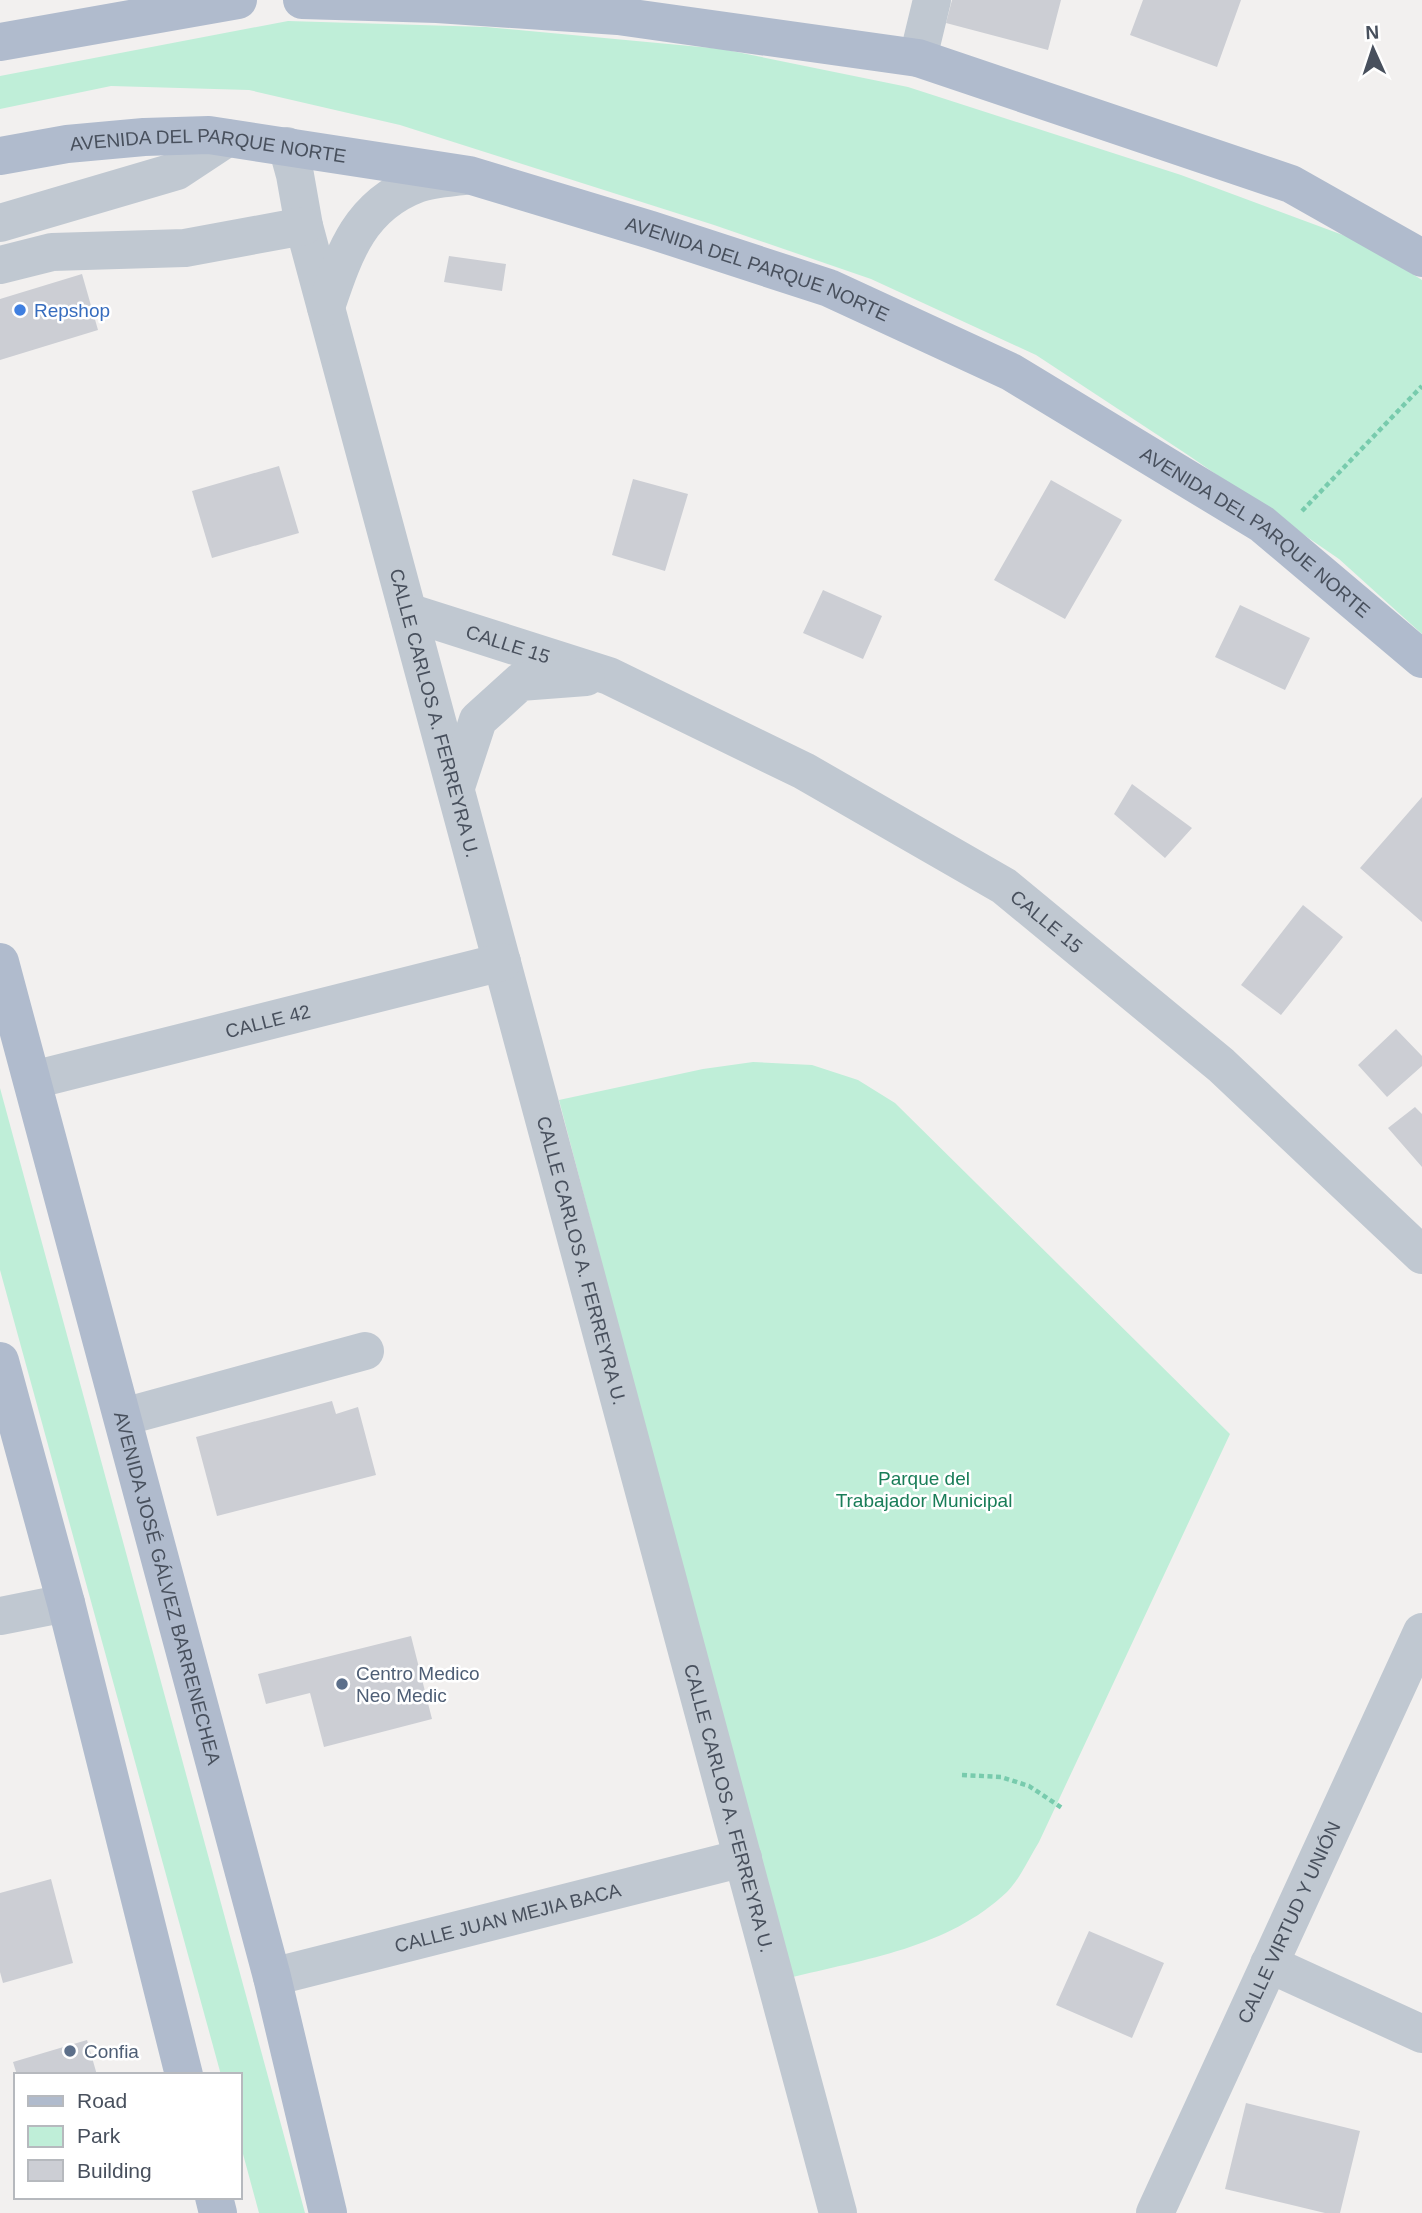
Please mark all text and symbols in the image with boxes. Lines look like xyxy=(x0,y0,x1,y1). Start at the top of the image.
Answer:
north arrow xyxy=(1338,14,1408,84)
text: N xyxy=(1365,22,1380,43)
street label: AVENIDA DEL PARQUE NORTE xyxy=(69,124,348,166)
street label: AVENIDA DEL PARQUE NORTE xyxy=(623,213,893,325)
place label: Repshop xyxy=(34,300,110,321)
marker: Repshop xyxy=(12,302,28,318)
street label: AVENIDA DEL PARQUE NORTE xyxy=(1137,443,1375,621)
street label: CALLE CARLOS A. FERREYRA U. xyxy=(386,566,484,859)
street label: CALLE 15 xyxy=(464,621,553,667)
street label: CALLE 15 xyxy=(1007,886,1087,957)
street label: CALLE 42 xyxy=(223,1000,312,1042)
street label: CALLE CARLOS A. FERREYRA U. xyxy=(533,1114,631,1407)
street label: AVENIDA JOSÉ GÁLVEZ BARRENECHEA xyxy=(110,1409,225,1767)
park label: Parque del Trabajador Municipal xyxy=(836,1468,1012,1511)
street label: CALLE CARLOS A. FERREYRA U. xyxy=(680,1661,778,1955)
place label: Centro Medico Neo Medic xyxy=(356,1663,480,1706)
marker: Centro Medico Neo Medic xyxy=(334,1676,350,1692)
street label: CALLE VIRTUD Y UNIÓN xyxy=(1233,1818,1344,2026)
street label: CALLE JUAN MEJIA BACA xyxy=(392,1879,623,1956)
place label: Confia xyxy=(84,2041,139,2062)
marker: Confia xyxy=(62,2043,78,2059)
legend xyxy=(14,2073,242,2199)
text: Road xyxy=(77,2089,127,2112)
text: Park xyxy=(77,2124,121,2147)
text: Building xyxy=(77,2159,152,2182)

